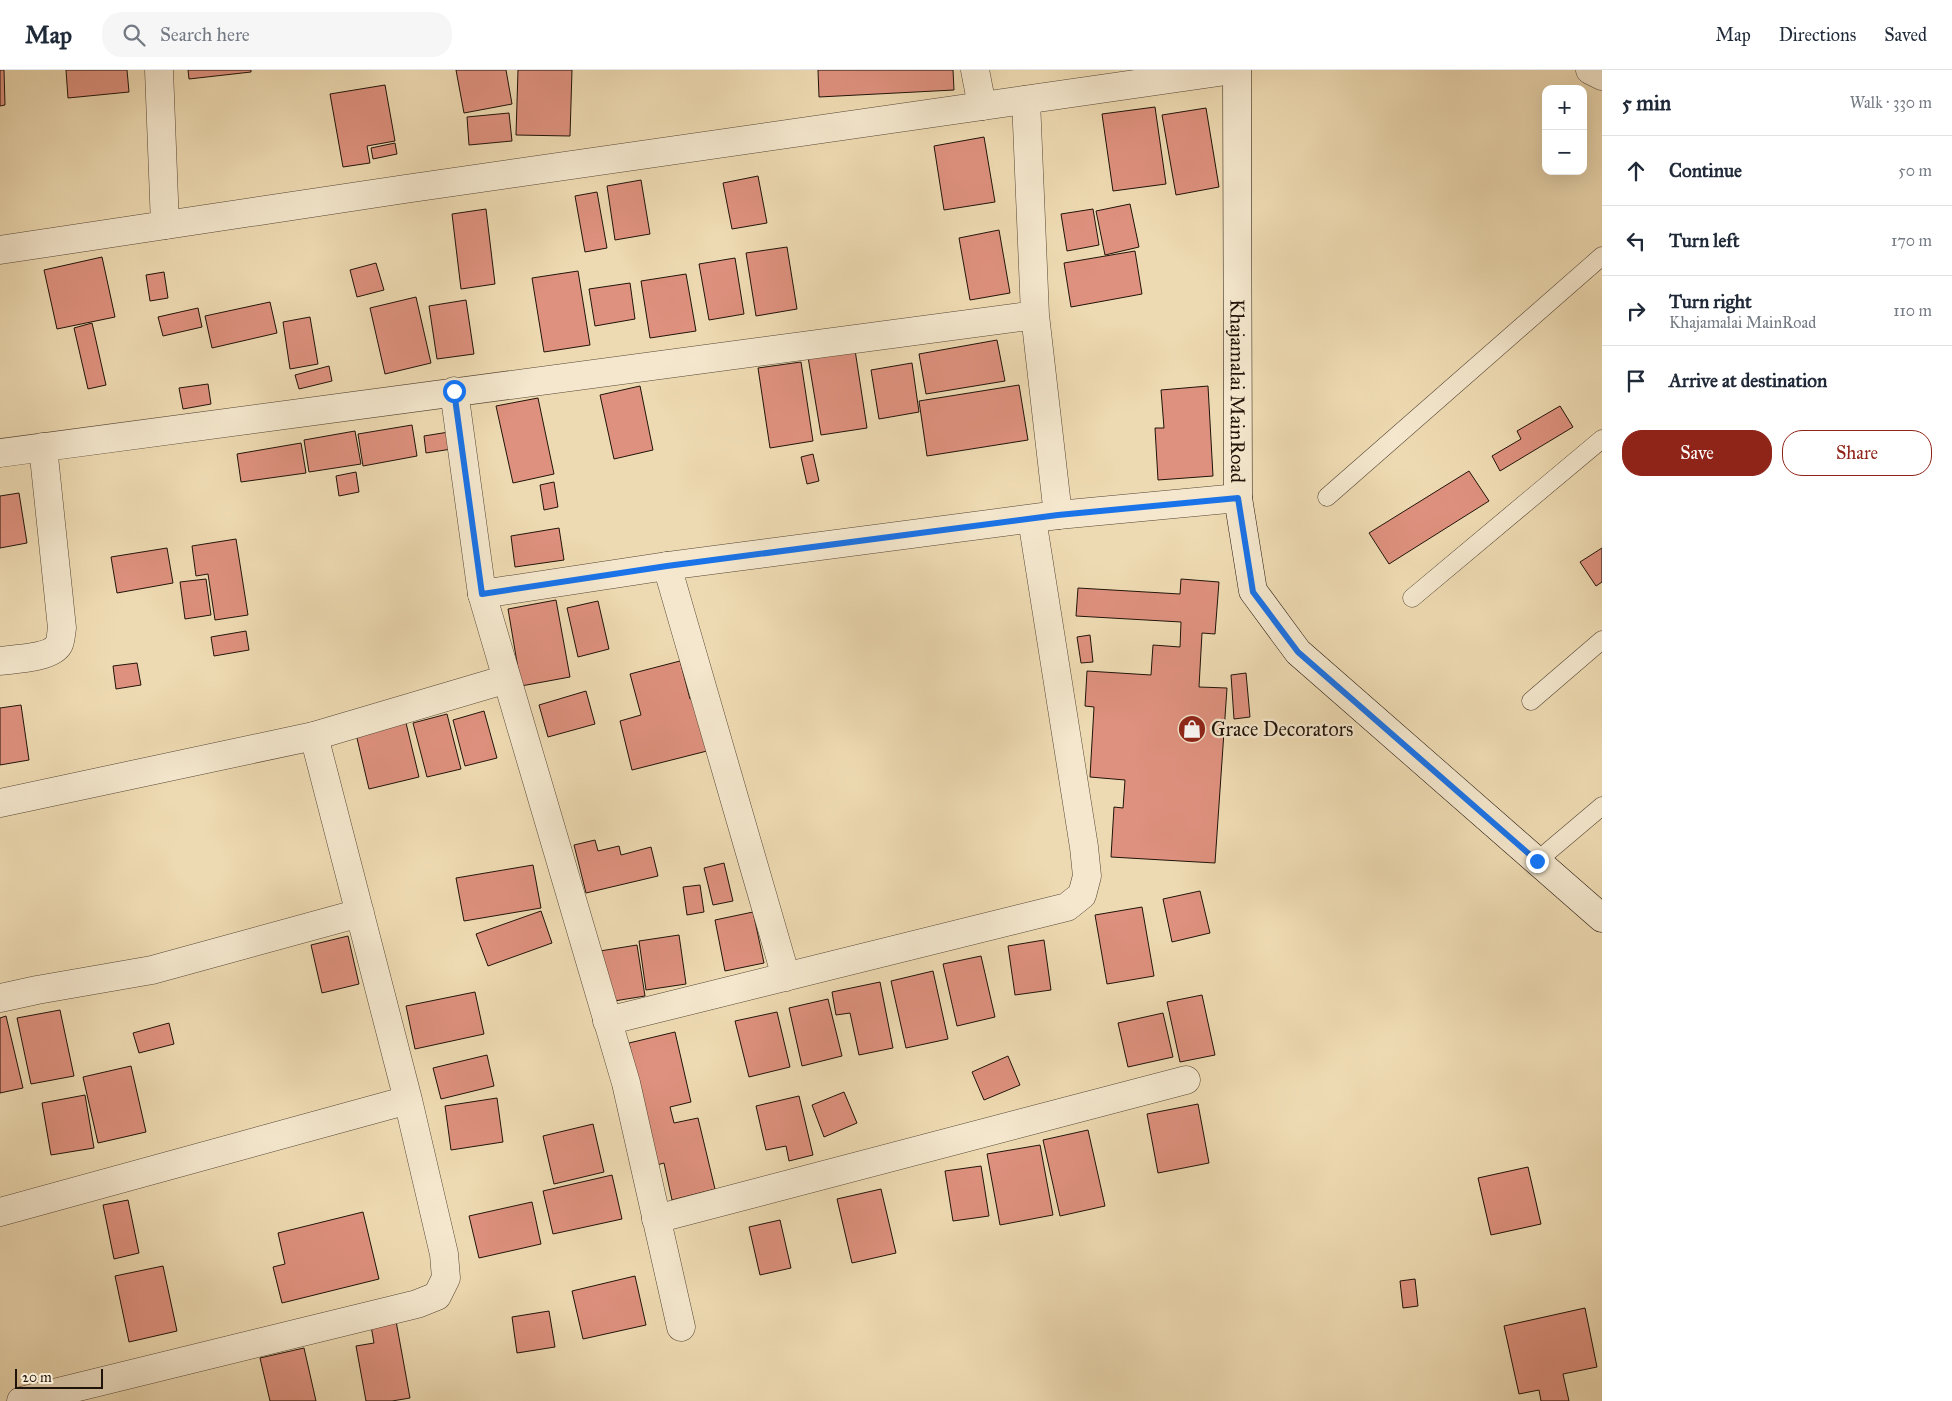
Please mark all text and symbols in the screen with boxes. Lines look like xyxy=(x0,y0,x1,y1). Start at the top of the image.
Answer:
search box xyxy=(102,12,452,57)
text: Map xyxy=(25,20,72,50)
icon: search xyxy=(120,21,148,49)
text: Search here xyxy=(160,23,250,46)
text: Map xyxy=(1715,24,1751,46)
text: Directions xyxy=(1779,24,1856,46)
text: Saved xyxy=(1884,24,1927,46)
map controls xyxy=(1542,85,1587,175)
button: + xyxy=(1542,85,1587,130)
text: 5 min xyxy=(1622,90,1671,116)
text: Walk · 330 m xyxy=(1850,93,1932,112)
button: − xyxy=(1542,130,1587,175)
icon: ahead xyxy=(1622,157,1650,185)
text: Continue xyxy=(1669,159,1742,182)
text: 50 m xyxy=(1898,161,1932,180)
icon: left xyxy=(1622,227,1650,255)
text: Turn left xyxy=(1669,229,1739,252)
text: 170 m xyxy=(1891,231,1932,250)
text: Turn right xyxy=(1669,290,1752,313)
icon: right xyxy=(1622,297,1650,325)
street label: Khajamalai MainRoad xyxy=(1226,299,1250,483)
text: 110 m xyxy=(1893,301,1932,320)
text: Khajamalai MainRoad xyxy=(1669,313,1816,332)
icon: arrive xyxy=(1622,367,1650,395)
text: Arrive at destination xyxy=(1669,369,1827,392)
route start xyxy=(443,380,466,403)
button: Save xyxy=(1622,430,1772,476)
button: Share xyxy=(1782,430,1932,476)
shop icon: Grace Decorators xyxy=(1177,714,1207,744)
place label: Grace Decorators xyxy=(1211,717,1353,741)
route end xyxy=(1526,850,1549,873)
scale bar xyxy=(15,1366,102,1389)
text: 20 m xyxy=(22,1369,52,1386)

